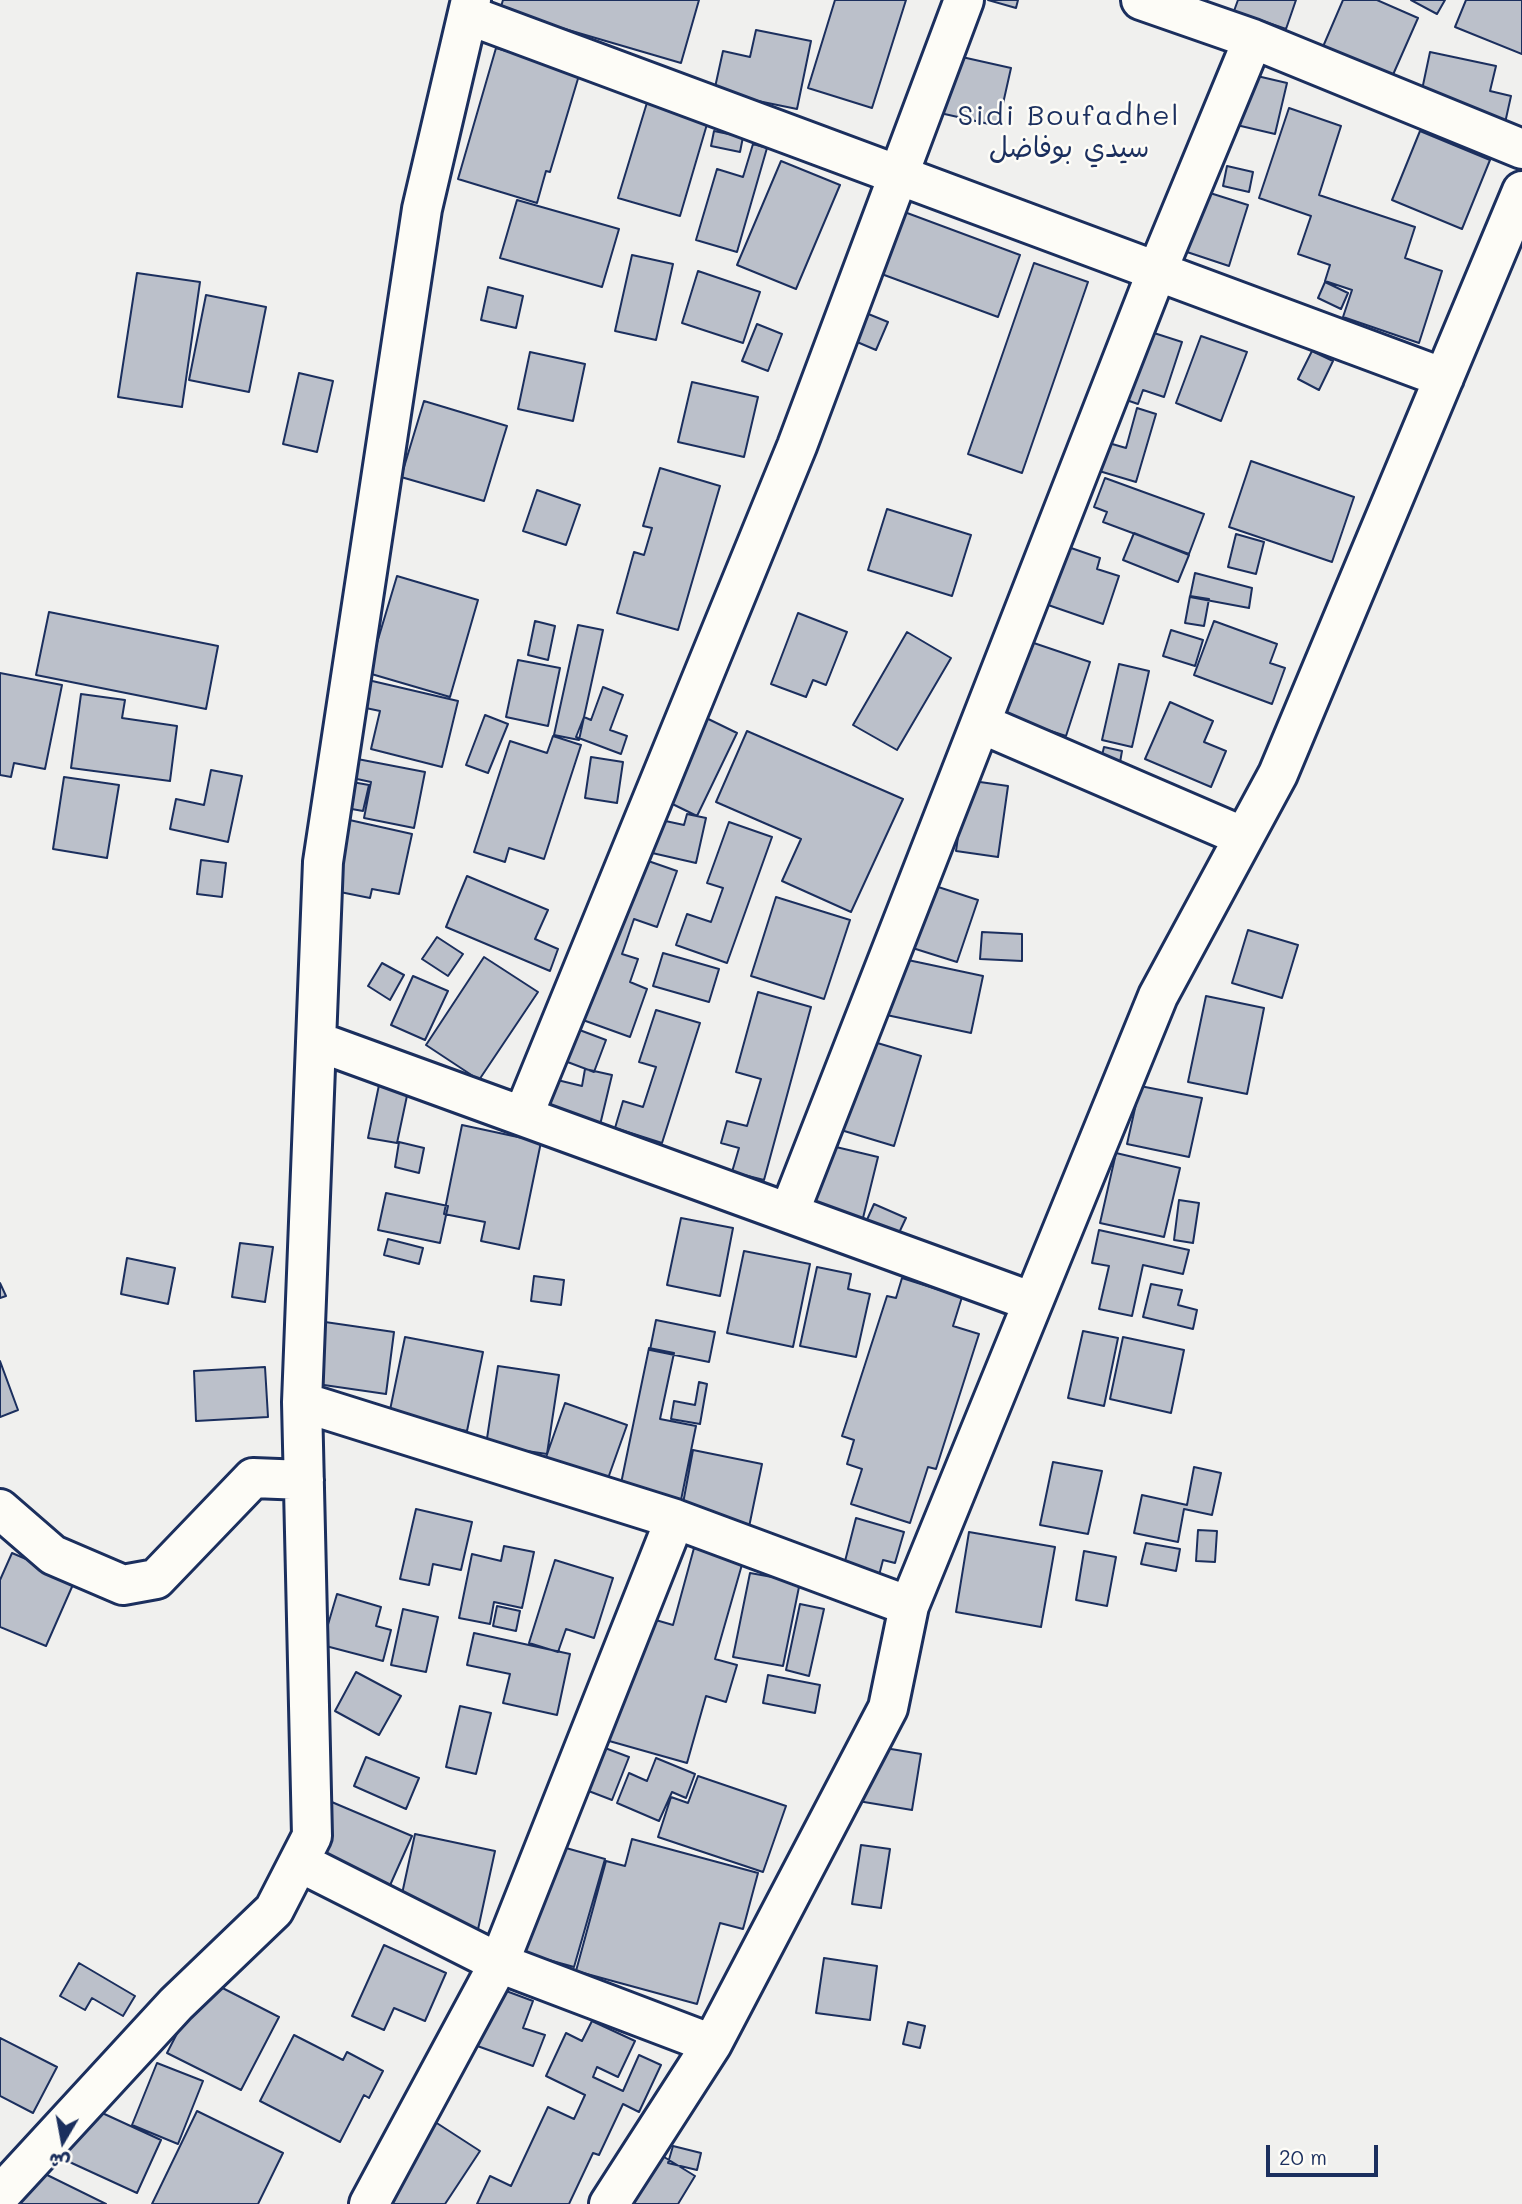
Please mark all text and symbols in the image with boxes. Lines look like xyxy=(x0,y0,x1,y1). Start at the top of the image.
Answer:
district label: Sidi Boufadhel سيدي بوفاضل xyxy=(959,99,1179,165)
north arrow xyxy=(28,2106,98,2176)
scale bar xyxy=(1270,2130,1382,2174)
text: 20 m xyxy=(1279,2143,1327,2170)
text: ش xyxy=(47,2148,72,2176)

